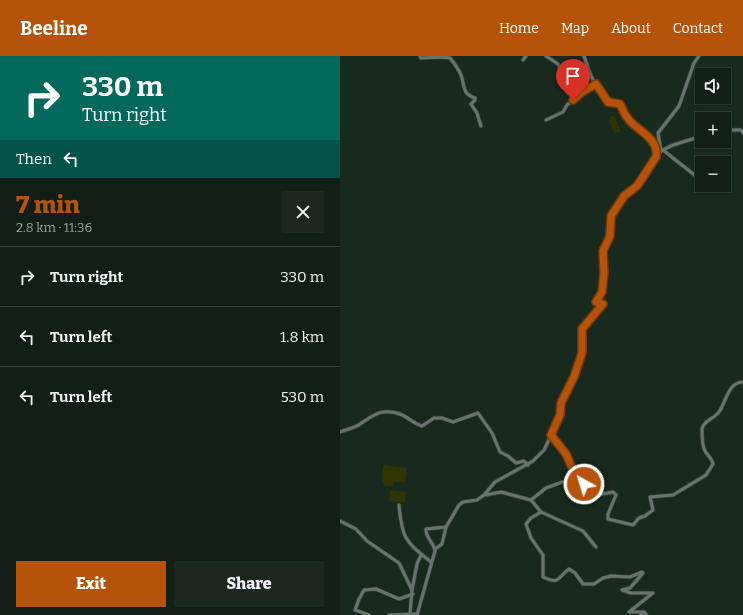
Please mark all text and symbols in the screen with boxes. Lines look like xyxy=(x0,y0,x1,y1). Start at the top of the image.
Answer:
text: Beeline xyxy=(20,17,88,40)
text: Home xyxy=(499,20,539,37)
text: Map xyxy=(561,20,589,37)
text: About xyxy=(611,20,651,37)
text: Contact xyxy=(673,20,723,37)
pin xyxy=(556,59,590,100)
icon: arrive xyxy=(562,65,584,87)
map controls xyxy=(695,68,731,192)
button: sound xyxy=(695,68,731,104)
text: 330 m xyxy=(82,70,163,103)
icon: right xyxy=(16,72,68,124)
text: Turn right xyxy=(82,104,167,126)
button: + xyxy=(695,112,731,148)
icon: left xyxy=(60,148,82,170)
text: Then xyxy=(16,150,52,168)
button: − xyxy=(695,156,731,192)
text: 7 min xyxy=(16,191,80,219)
button: close xyxy=(282,191,324,233)
text: 2.8 km · 11:36 xyxy=(16,220,92,235)
icon: right xyxy=(16,266,38,288)
text: Turn right xyxy=(50,268,123,286)
text: 330 m xyxy=(280,268,324,286)
icon: left xyxy=(16,326,38,348)
text: Turn left xyxy=(50,328,112,346)
text: 1.8 km xyxy=(280,328,324,346)
icon: left xyxy=(16,386,38,408)
text: Turn left xyxy=(50,388,112,406)
text: 530 m xyxy=(281,388,324,406)
position arrow xyxy=(563,463,605,505)
button: Exit xyxy=(16,561,166,607)
button: Share xyxy=(174,561,324,607)

